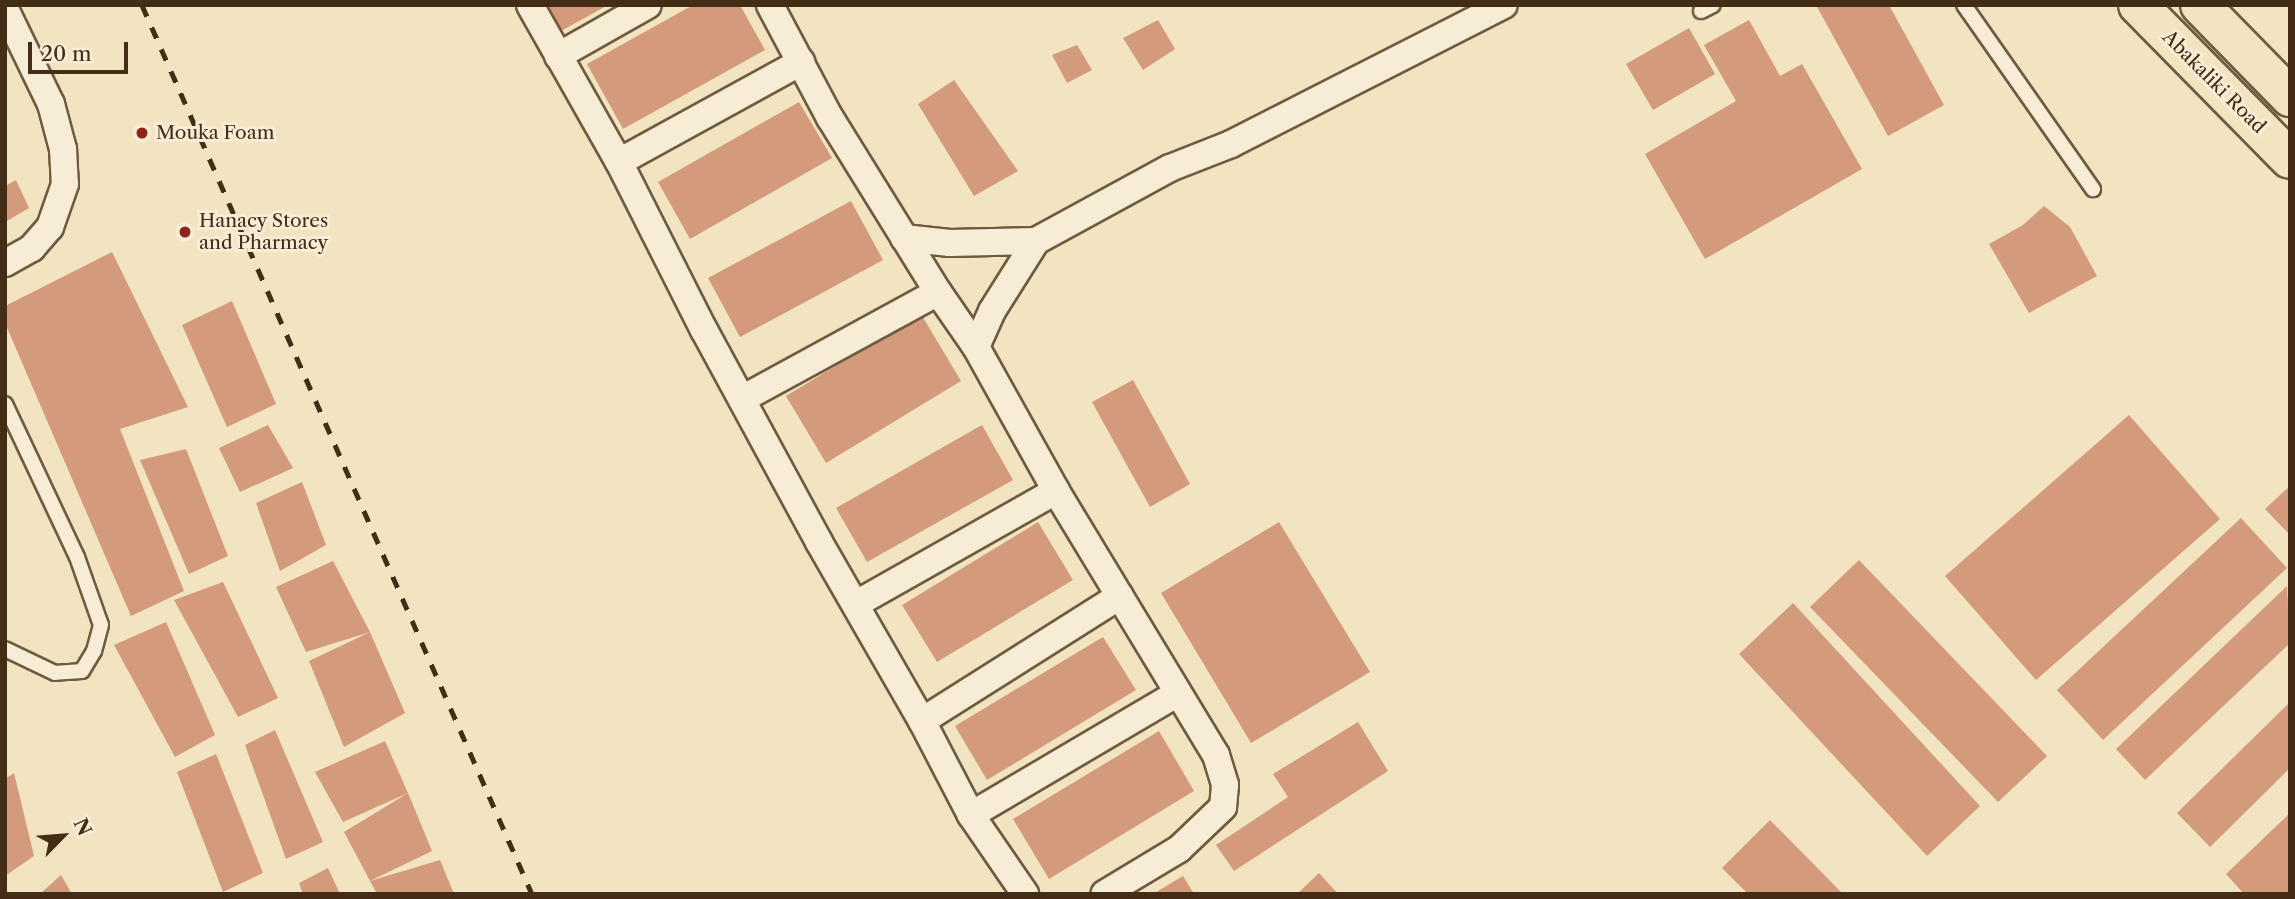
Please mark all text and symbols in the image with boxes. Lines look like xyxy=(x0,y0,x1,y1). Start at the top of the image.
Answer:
street label: Abakaliki Road xyxy=(2158,26,2270,138)
scale bar xyxy=(32,28,131,72)
text: 20 m xyxy=(41,41,92,66)
place label: Mouka Foam xyxy=(156,122,275,144)
marker: Mouka Foam xyxy=(134,125,150,141)
place label: Hanacy Stores and Pharmacy xyxy=(199,210,329,254)
marker: Hanacy Stores and Pharmacy xyxy=(177,224,193,240)
north arrow xyxy=(28,801,98,871)
text: N xyxy=(69,815,96,839)

